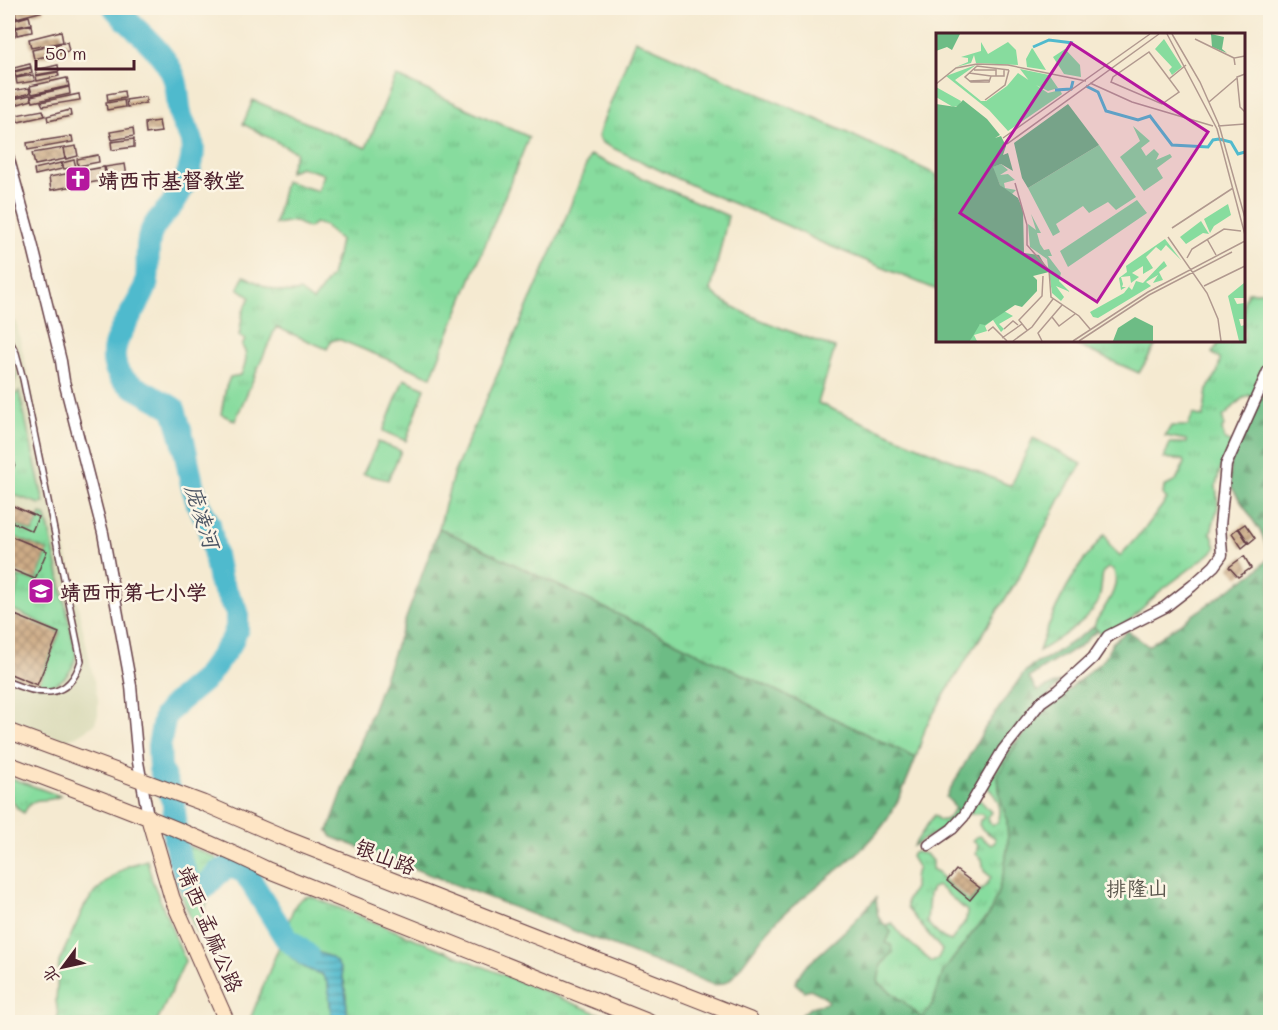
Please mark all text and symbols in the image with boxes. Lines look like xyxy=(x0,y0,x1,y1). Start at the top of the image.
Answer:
scale bar xyxy=(36,33,134,71)
inset map xyxy=(936,33,1245,342)
text: 50 m xyxy=(45,41,87,65)
church icon: 靖西市基督教堂 xyxy=(63,164,93,194)
place label: 靖西市基督教堂 xyxy=(98,166,245,193)
water label: 庞凌河 xyxy=(179,480,228,555)
school or university icon: 靖西市第七小学 xyxy=(26,576,56,606)
place label: 靖西市第七小学 xyxy=(60,578,207,605)
street label: 银山路 xyxy=(352,832,420,880)
street label: 靖西-孟麻公路 xyxy=(172,862,250,996)
park label: 排隆山 xyxy=(1106,874,1169,901)
north arrow xyxy=(33,937,93,997)
text: 北 xyxy=(37,963,63,988)

